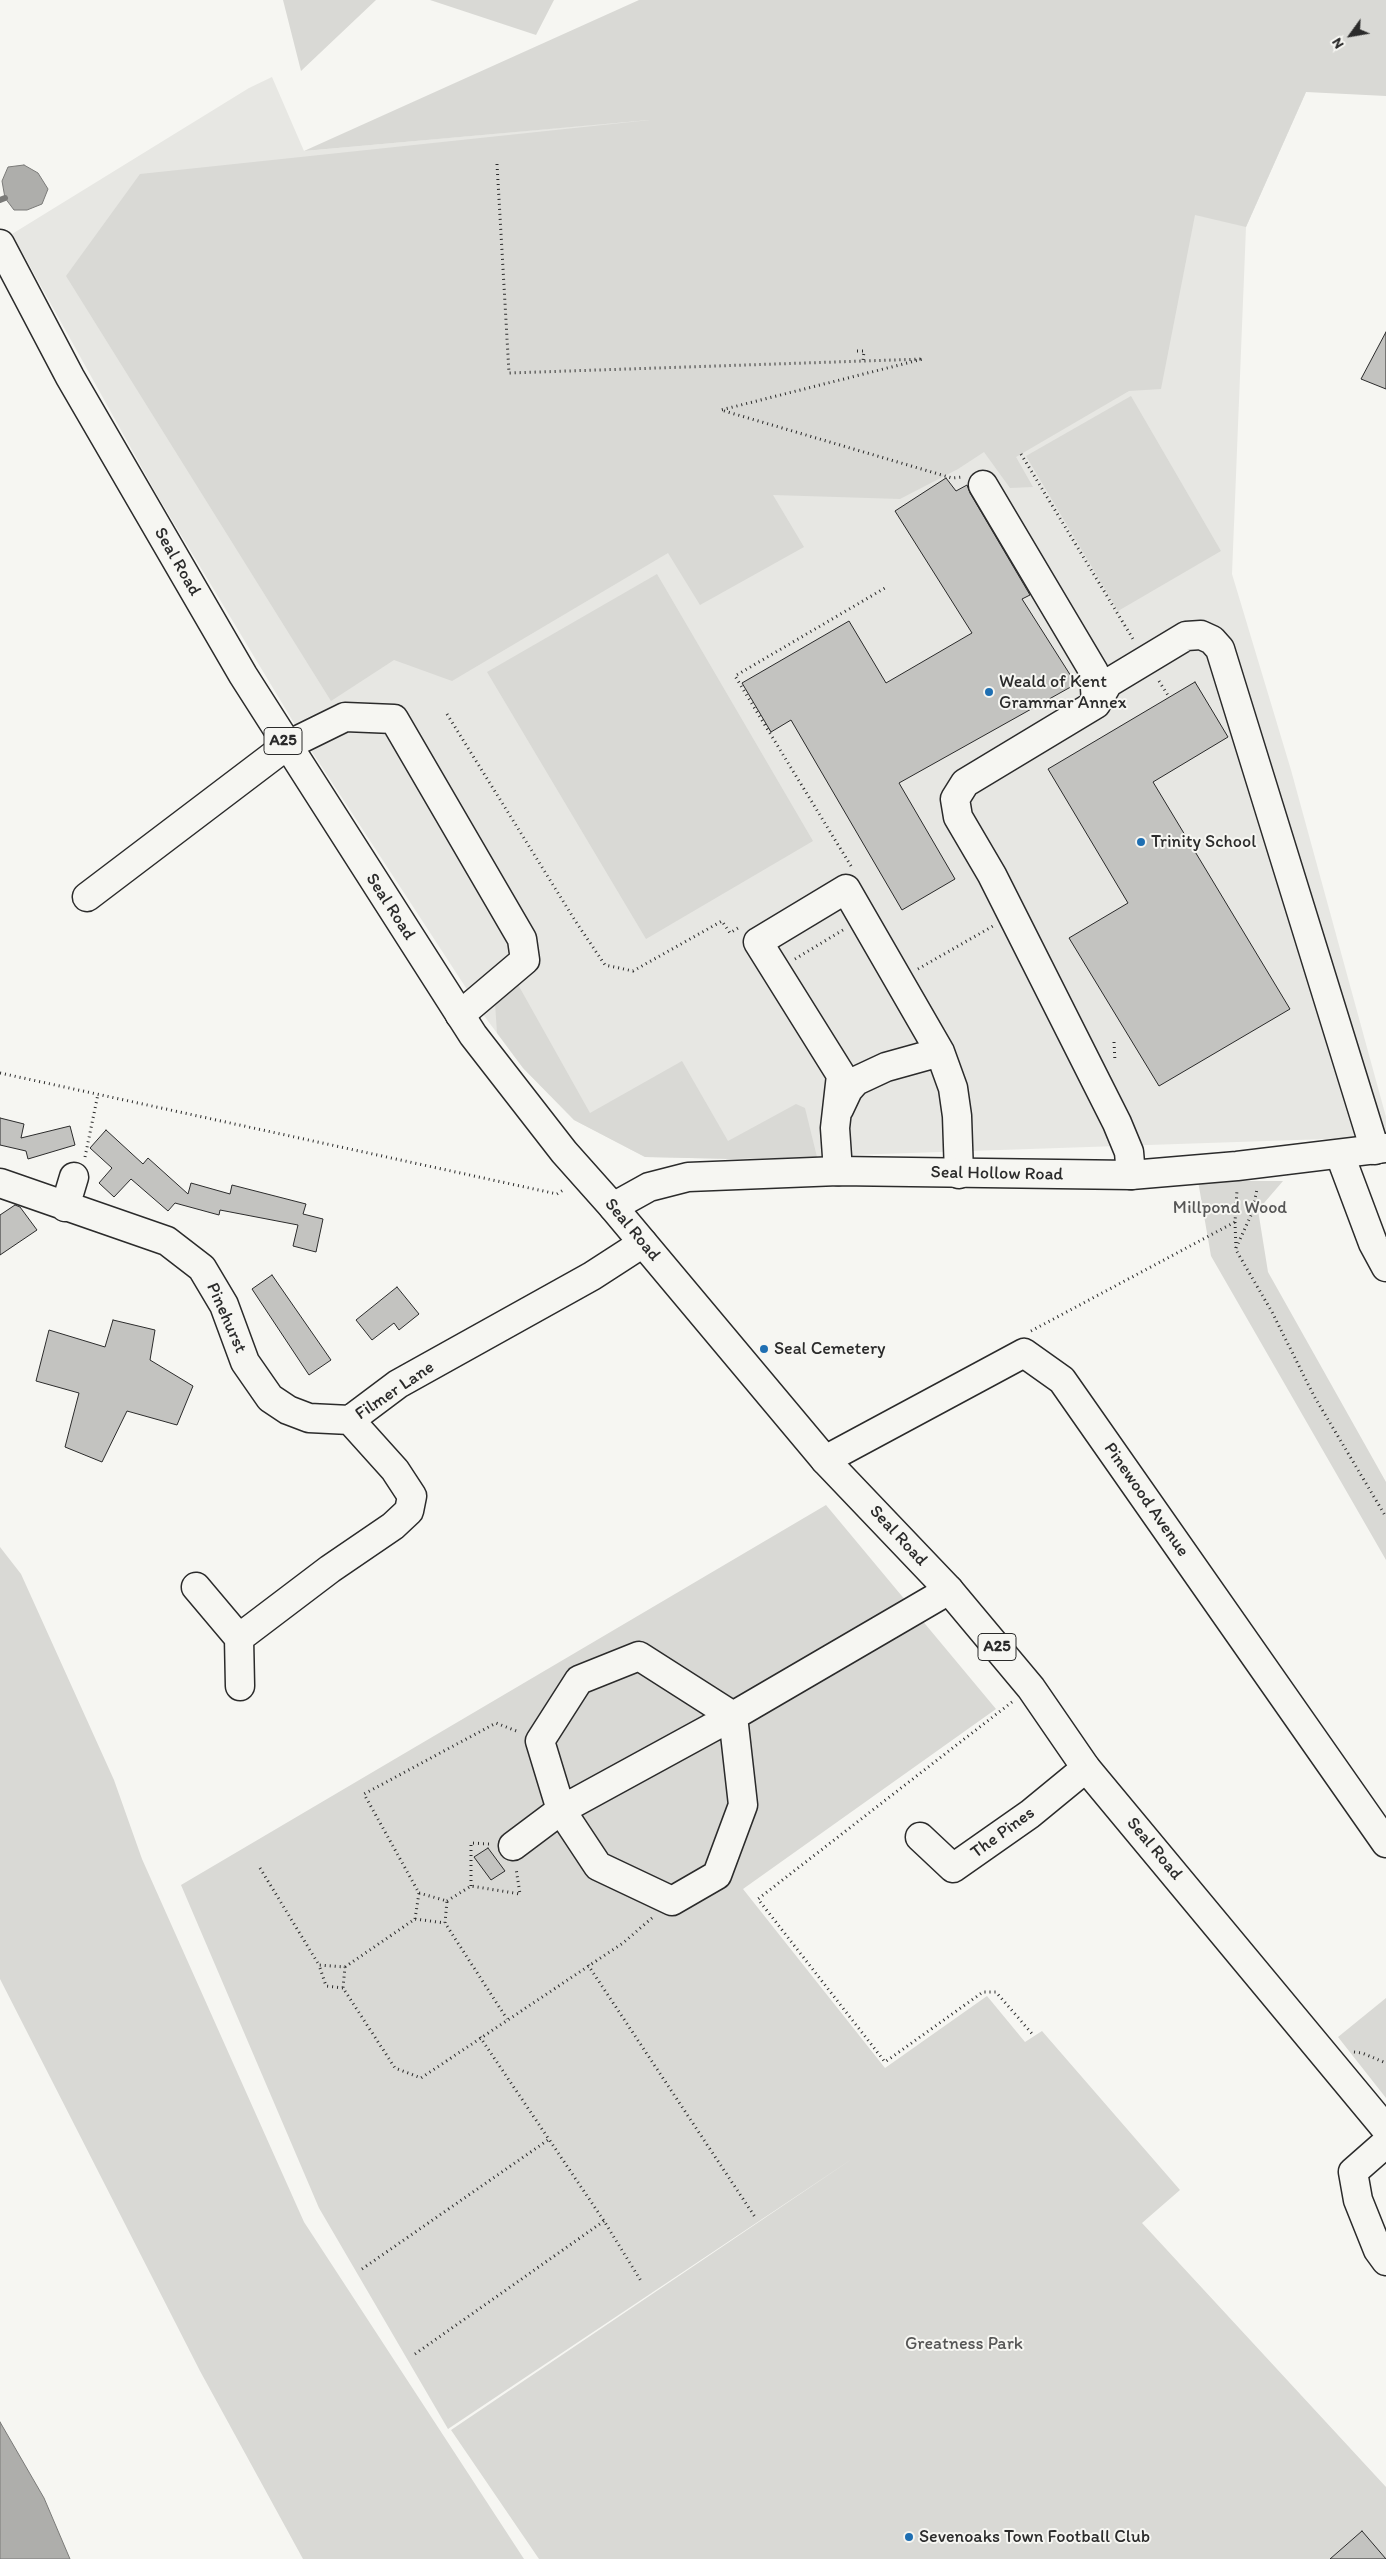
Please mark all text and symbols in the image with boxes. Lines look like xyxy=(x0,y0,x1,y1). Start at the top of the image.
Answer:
north arrow xyxy=(1326,10,1376,60)
text: N xyxy=(1328,35,1348,52)
street label: Seal Road xyxy=(149,524,205,600)
place label: Weald of Kent Grammar Annex xyxy=(999,671,1126,714)
marker: Weald of Kent Grammar Annex xyxy=(983,686,995,698)
road number: A25 xyxy=(264,728,302,754)
place label: Trinity School xyxy=(1151,831,1256,853)
marker: Trinity School xyxy=(1135,836,1147,848)
street label: Seal Road xyxy=(360,869,420,945)
street label: Seal Hollow Road xyxy=(930,1162,1064,1186)
street label: Seal Road xyxy=(599,1194,665,1266)
park label: Millpond Wood xyxy=(1173,1197,1287,1219)
street label: Pinehurst xyxy=(201,1279,251,1357)
place label: Seal Cemetery xyxy=(774,1338,886,1360)
marker: Seal Cemetery xyxy=(758,1343,770,1355)
street label: Filmer Lane xyxy=(352,1357,438,1425)
street label: Pinewood Avenue xyxy=(1099,1439,1193,1561)
street label: Seal Road xyxy=(864,1501,932,1571)
road number: A25 xyxy=(978,1634,1016,1660)
street label: The Pines xyxy=(967,1803,1039,1863)
street label: Seal Road xyxy=(1121,1813,1187,1885)
park label: Greatness Park xyxy=(905,2333,1023,2355)
place label: Sevenoaks Town Football Club xyxy=(919,2526,1150,2548)
marker: Sevenoaks Town Football Club xyxy=(903,2531,915,2543)

